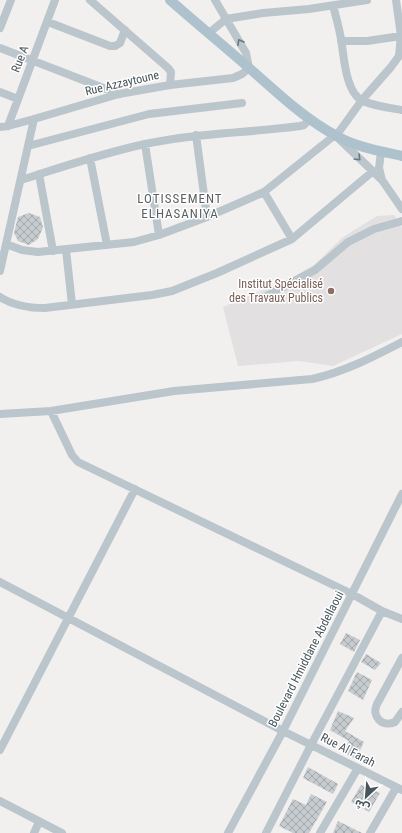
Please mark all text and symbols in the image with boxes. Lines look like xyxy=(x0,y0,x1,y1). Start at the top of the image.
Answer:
one-way arrow xyxy=(238,39,245,46)
street label: Rue A xyxy=(9,44,31,74)
street label: Rue Azzaytoune xyxy=(84,68,161,98)
one-way arrow xyxy=(353,153,361,161)
district label: LOTISSEMENT ELHASANIYA xyxy=(137,191,223,221)
place label: Institut Spécialisé des Travaux Publics xyxy=(229,277,323,305)
marker: Institut Spécialisé des Travaux Publics xyxy=(326,286,336,296)
street label: Boulevard Hmiddane Abdellaoui xyxy=(265,589,347,729)
street label: Rue Al Farah xyxy=(318,730,378,770)
north arrow xyxy=(346,777,386,817)
text: ش xyxy=(352,796,371,815)

